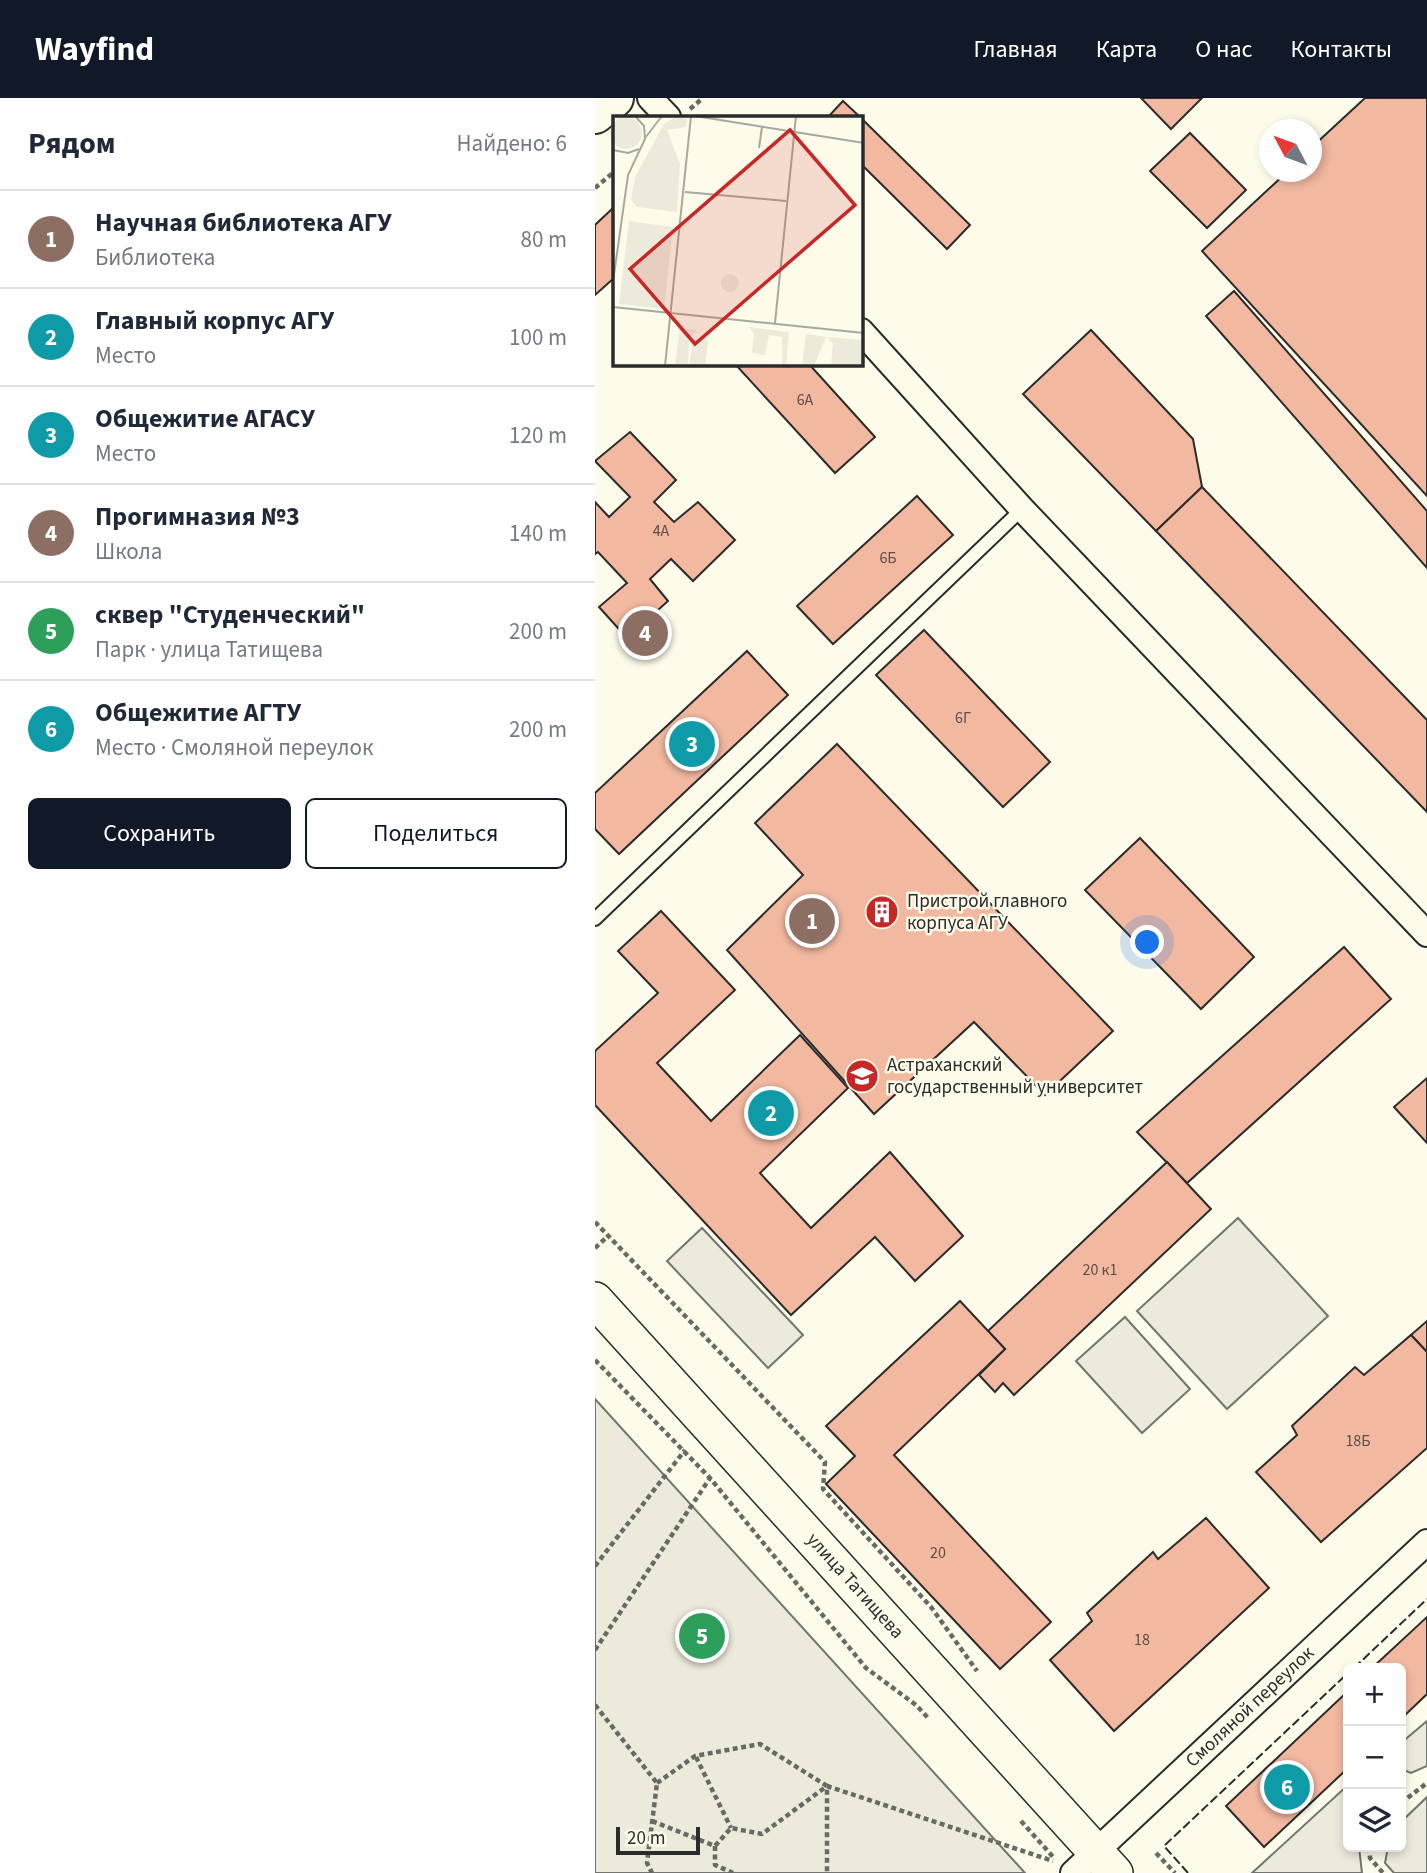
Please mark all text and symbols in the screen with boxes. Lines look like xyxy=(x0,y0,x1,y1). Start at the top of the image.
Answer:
text: Wayfind xyxy=(35,26,154,73)
text: Главная xyxy=(973,32,1058,67)
text: Карта xyxy=(1096,32,1157,67)
text: О нас xyxy=(1195,32,1252,67)
text: Контакты xyxy=(1290,32,1392,67)
inset map xyxy=(613,116,863,366)
north arrow xyxy=(1259,119,1322,182)
text: Рядом xyxy=(28,122,116,165)
text: Найдено: 6 xyxy=(457,127,567,160)
text: Научная библиотека АГУ xyxy=(95,204,392,241)
text: 1 xyxy=(45,223,57,256)
text: 80 m xyxy=(520,223,567,256)
text: Библиотека xyxy=(95,241,215,274)
text: Главный корпус АГУ xyxy=(95,302,334,339)
text: 2 xyxy=(45,321,57,354)
text: 100 m xyxy=(509,321,567,354)
text: Место xyxy=(95,339,156,372)
house number: 6А xyxy=(797,389,814,411)
text: Общежитие АГАСУ xyxy=(95,400,315,437)
text: 3 xyxy=(45,419,57,452)
text: 120 m xyxy=(509,419,567,452)
text: Место xyxy=(95,437,156,470)
text: Прогимназия №3 xyxy=(95,498,300,535)
text: 4 xyxy=(45,517,57,550)
text: 140 m xyxy=(509,517,567,550)
house number: 4А xyxy=(653,520,670,542)
text: Школа xyxy=(95,535,162,568)
house number: 6Б xyxy=(879,547,897,569)
text: сквер "Студенческий" xyxy=(95,596,365,633)
pin: 4 xyxy=(622,607,668,659)
text: 5 xyxy=(45,615,57,648)
text: 200 m xyxy=(509,615,567,648)
text: Парк · улица Татищева xyxy=(95,633,323,666)
text: Общежитие АГТУ xyxy=(95,694,301,731)
house number: 6Г xyxy=(955,707,971,729)
text: 6 xyxy=(45,713,57,746)
text: 200 m xyxy=(509,713,567,746)
pin: 3 xyxy=(669,718,715,770)
text: Место · Смоляной переулок xyxy=(95,731,373,764)
button: Сохранить xyxy=(28,798,291,869)
button: Поделиться xyxy=(305,798,567,869)
place label: Пристрой главного корпуса АГУ xyxy=(907,888,1067,937)
building icon: Пристрой главного корпуса АГУ xyxy=(863,893,901,931)
pin: 1 xyxy=(789,895,835,947)
your location xyxy=(1130,925,1164,959)
place label: Астраханский государственный университет xyxy=(887,1052,1143,1101)
school or university icon: Астраханский государственный университет xyxy=(843,1057,881,1095)
pin: 2 xyxy=(748,1087,794,1139)
house number: 20 к1 xyxy=(1083,1259,1118,1281)
house number: 18Б xyxy=(1345,1430,1371,1452)
street label: улица Татищева xyxy=(800,1527,910,1645)
house number: 20 xyxy=(930,1542,946,1564)
pin: 5 xyxy=(679,1610,725,1662)
house number: 18 xyxy=(1134,1629,1150,1651)
street label: Смоляной переулок xyxy=(1180,1640,1321,1774)
map controls xyxy=(1343,1663,1406,1852)
button: + xyxy=(1343,1663,1406,1726)
button: − xyxy=(1343,1726,1406,1789)
pin: 6 xyxy=(1264,1761,1310,1813)
button: layers xyxy=(1343,1789,1406,1852)
scale bar xyxy=(616,1824,700,1856)
text: 20 m xyxy=(627,1825,665,1852)

